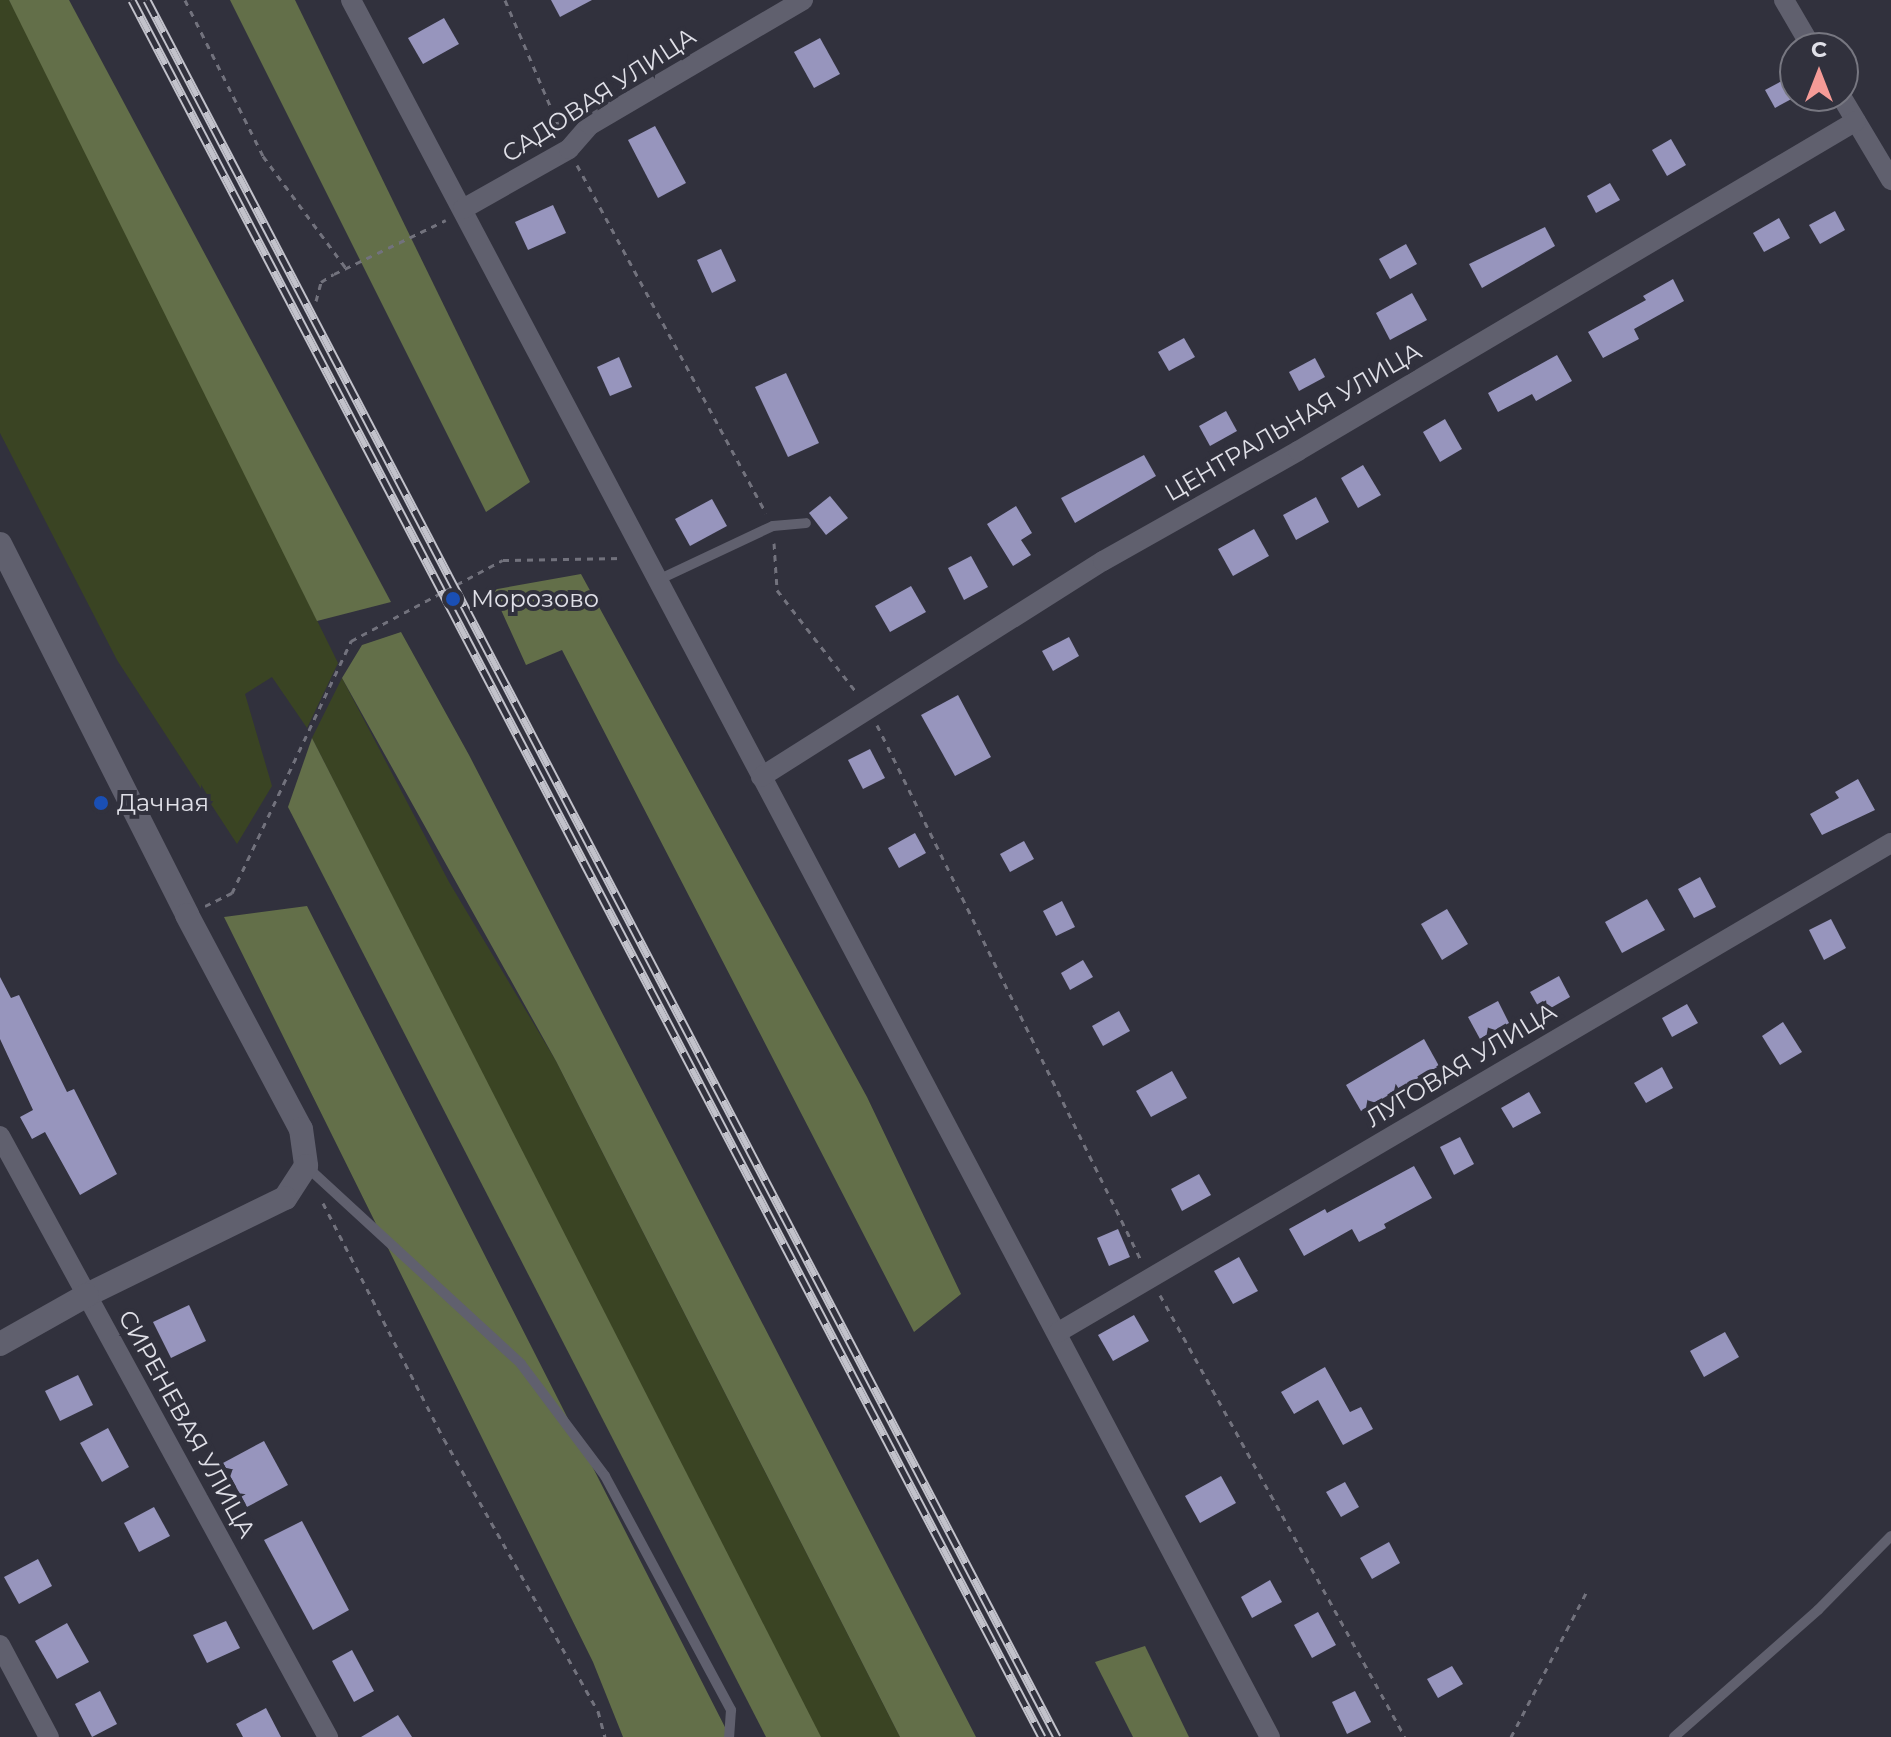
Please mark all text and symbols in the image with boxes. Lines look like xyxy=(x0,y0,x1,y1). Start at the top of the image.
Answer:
street label: САДОВАЯ УЛИЦА xyxy=(497,22,701,168)
north arrow xyxy=(1779,32,1859,112)
text: С xyxy=(1811,36,1827,63)
street label: ЦЕНТРАЛЬНАЯ УЛИЦА xyxy=(1159,337,1427,507)
place label: Морозово xyxy=(471,585,599,613)
marker: Морозово xyxy=(442,588,464,610)
place label: Дачная xyxy=(117,789,209,817)
marker: Дачная xyxy=(92,794,110,812)
street label: ЛУГОВАЯ УЛИЦА xyxy=(1361,997,1561,1133)
street label: СИРЕНЕВАЯ УЛИЦА xyxy=(112,1305,262,1543)

